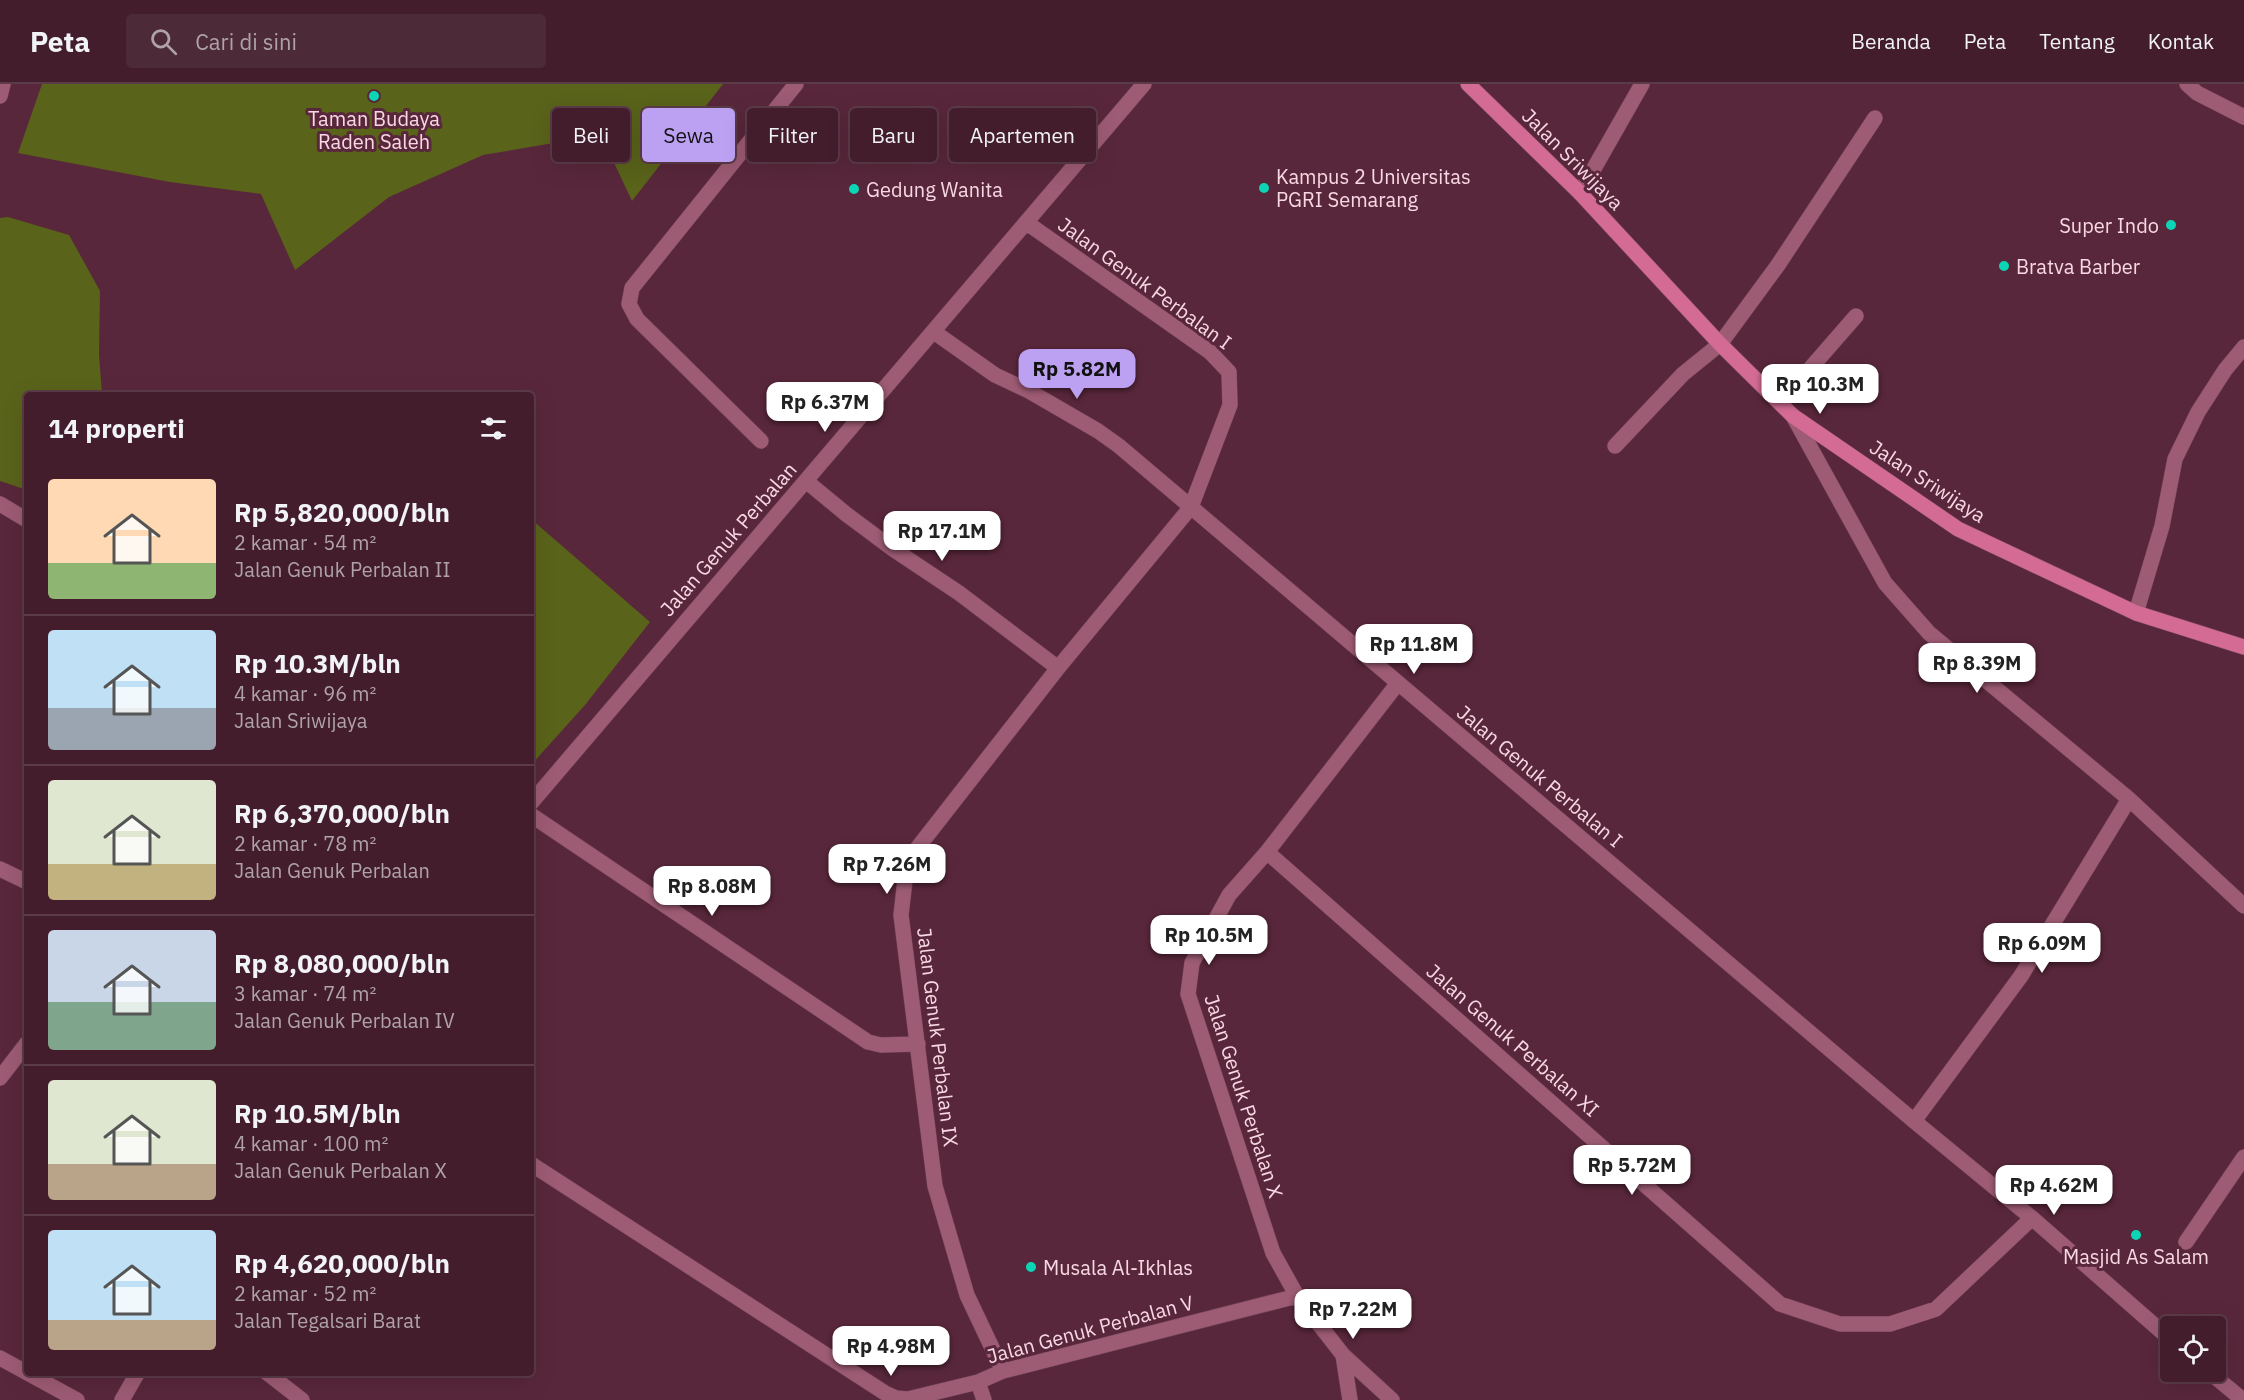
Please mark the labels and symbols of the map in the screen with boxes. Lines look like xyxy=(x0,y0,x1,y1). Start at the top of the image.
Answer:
marker: Taman Budaya Raden Saleh xyxy=(367,89,381,103)
street label: Jalan Sriwijaya xyxy=(1516,102,1630,216)
place label: Taman Budaya Raden Saleh xyxy=(308,105,440,155)
place label: Kampus 2 Universitas PGRI Semarang xyxy=(1276,163,1471,213)
place label: Gedung Wanita xyxy=(866,176,1003,203)
marker: Kampus 2 Universitas PGRI Semarang xyxy=(1257,181,1271,195)
marker: Gedung Wanita xyxy=(847,182,861,196)
street label: Jalan Genuk Perbalan I xyxy=(1053,211,1237,355)
place label: Super Indo xyxy=(2059,212,2159,239)
marker: Super Indo xyxy=(2164,218,2178,232)
place label: Bratva Barber xyxy=(2016,253,2140,280)
marker: Bratva Barber xyxy=(1997,259,2011,273)
pin: Rp 5.82M xyxy=(1015,349,1139,400)
pin: Rp 10.3M xyxy=(1758,364,1882,415)
pin: Rp 6.37M xyxy=(763,382,887,433)
street label: Jalan Sriwijaya xyxy=(1865,433,1992,529)
street label: Jalan Genuk Perbalan xyxy=(654,456,802,622)
pin: Rp 17.1M xyxy=(880,511,1004,562)
pin: Rp 11.8M xyxy=(1352,624,1476,675)
pin: Rp 8.39M xyxy=(1915,643,2039,694)
street label: Jalan Genuk Perbalan I xyxy=(1451,699,1629,853)
pin: Rp 7.26M xyxy=(825,844,949,895)
pin: Rp 8.08M xyxy=(650,866,774,917)
pin: Rp 10.5M xyxy=(1147,915,1271,966)
pin: Rp 6.09M xyxy=(1980,923,2104,974)
street label: Jalan Genuk Perbalan IX xyxy=(911,926,965,1148)
street label: Jalan Genuk Perbalan XI xyxy=(1421,957,1605,1123)
street label: Jalan Genuk Perbalan X xyxy=(1198,991,1290,1201)
pin: Rp 5.72M xyxy=(1570,1145,1694,1196)
pin: Rp 4.62M xyxy=(1992,1165,2116,1216)
marker: Masjid As Salam xyxy=(2129,1228,2143,1242)
place label: Masjid As Salam xyxy=(2063,1243,2209,1270)
place label: Musala Al-Ikhlas xyxy=(1043,1254,1193,1281)
marker: Musala Al-Ikhlas xyxy=(1024,1260,1038,1274)
street label: Jalan Genuk Perbalan V xyxy=(984,1288,1196,1370)
pin: Rp 7.22M xyxy=(1291,1289,1415,1340)
pin: Rp 4.98M xyxy=(829,1326,953,1377)

